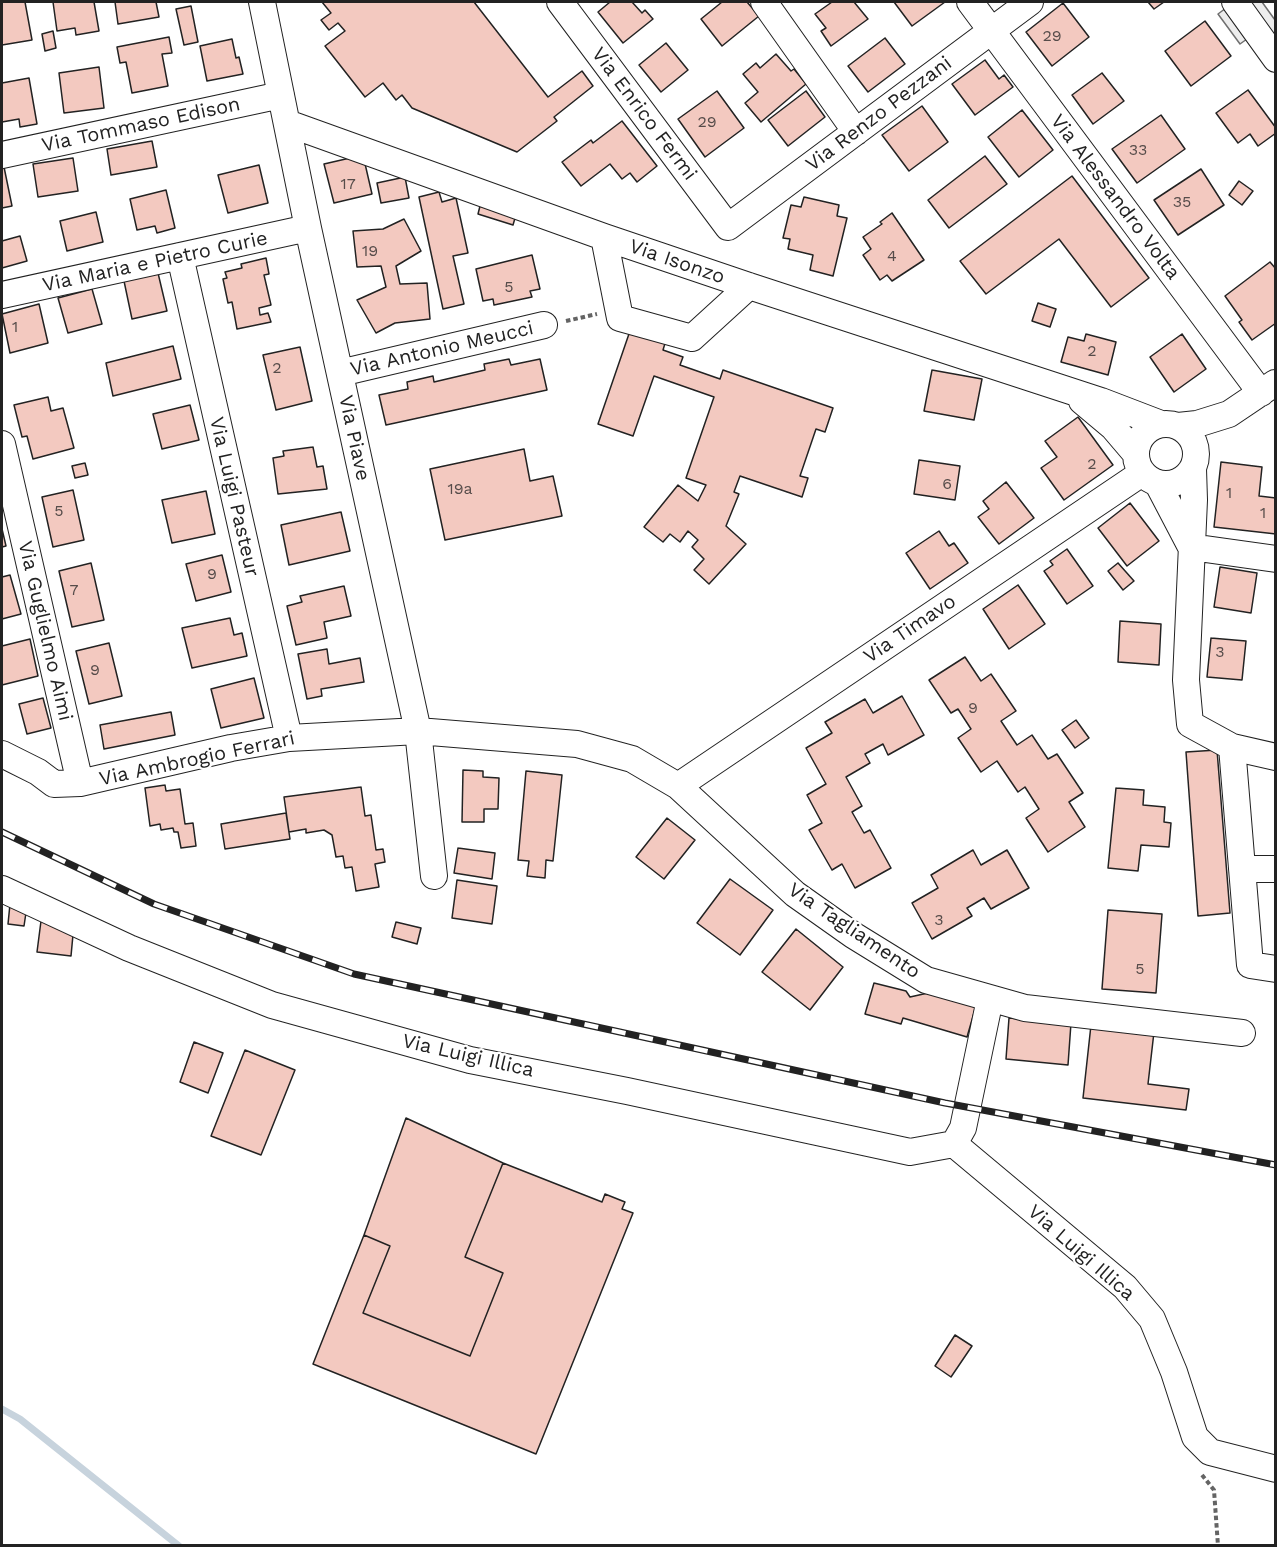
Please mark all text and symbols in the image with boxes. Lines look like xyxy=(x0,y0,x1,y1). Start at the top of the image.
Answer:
house number: 29 xyxy=(1042,26,1062,46)
street label: Via Enrico Fermi xyxy=(586,43,702,185)
street label: Via Renzo Pezzani xyxy=(801,51,957,177)
street label: Via Tommaso Edison xyxy=(40,92,242,158)
street label: Via Alessandro Volta xyxy=(1045,110,1185,284)
house number: 29 xyxy=(697,112,717,132)
house number: 33 xyxy=(1129,140,1147,160)
house number: 17 xyxy=(340,174,356,194)
house number: 35 xyxy=(1173,192,1191,212)
street label: Via Maria e Pietro Curie xyxy=(40,226,270,298)
street label: Via Isonzo xyxy=(626,234,728,290)
house number: 19 xyxy=(362,241,378,261)
house number: 4 xyxy=(887,246,897,266)
house number: 5 xyxy=(504,277,514,297)
street label: Via Antonio Meucci xyxy=(348,316,536,382)
house number: 1 xyxy=(12,317,18,337)
house number: 2 xyxy=(1087,341,1097,361)
house number: 2 xyxy=(272,358,282,378)
street label: Via Piave xyxy=(333,393,375,483)
street label: Via Luigi Pasteur xyxy=(204,415,264,579)
house number: 2 xyxy=(1087,454,1097,474)
house number: 6 xyxy=(942,474,952,494)
house number: 19a xyxy=(447,479,473,499)
house number: 1 xyxy=(1226,483,1232,503)
house number: 5 xyxy=(54,501,64,521)
house number: 1 xyxy=(1260,503,1266,523)
street label: Via Guglielmo Aimi xyxy=(13,539,77,723)
house number: 9 xyxy=(207,564,217,584)
house number: 7 xyxy=(70,580,78,600)
street label: Via Timavo xyxy=(859,589,961,669)
house number: 3 xyxy=(1215,642,1225,662)
house number: 9 xyxy=(90,660,100,680)
house number: 9 xyxy=(968,698,978,718)
street label: Via Ambrogio Ferrari xyxy=(97,727,297,791)
street label: Via Tagliamento xyxy=(783,878,925,984)
house number: 3 xyxy=(934,910,944,930)
house number: 5 xyxy=(1135,959,1145,979)
street label: Via Luigi Illica xyxy=(400,1029,536,1083)
street label: Via Luigi Illica xyxy=(1022,1200,1140,1306)

